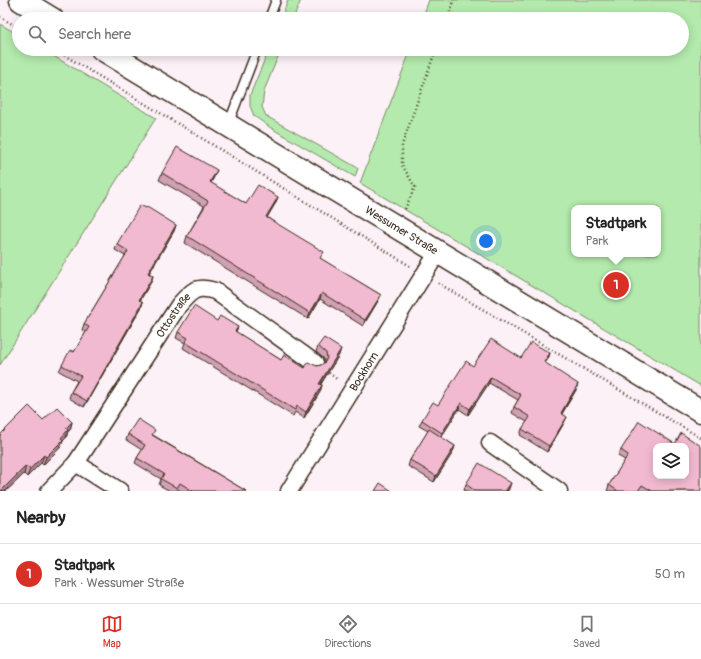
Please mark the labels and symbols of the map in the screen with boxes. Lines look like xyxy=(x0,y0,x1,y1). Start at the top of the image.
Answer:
street label: Wessumer Straße xyxy=(363,204,440,258)
your location xyxy=(476,231,496,251)
pin: 1 xyxy=(603,270,629,300)
street label: Ottostraße xyxy=(154,290,194,340)
street label: Bockhorn xyxy=(347,350,381,394)

